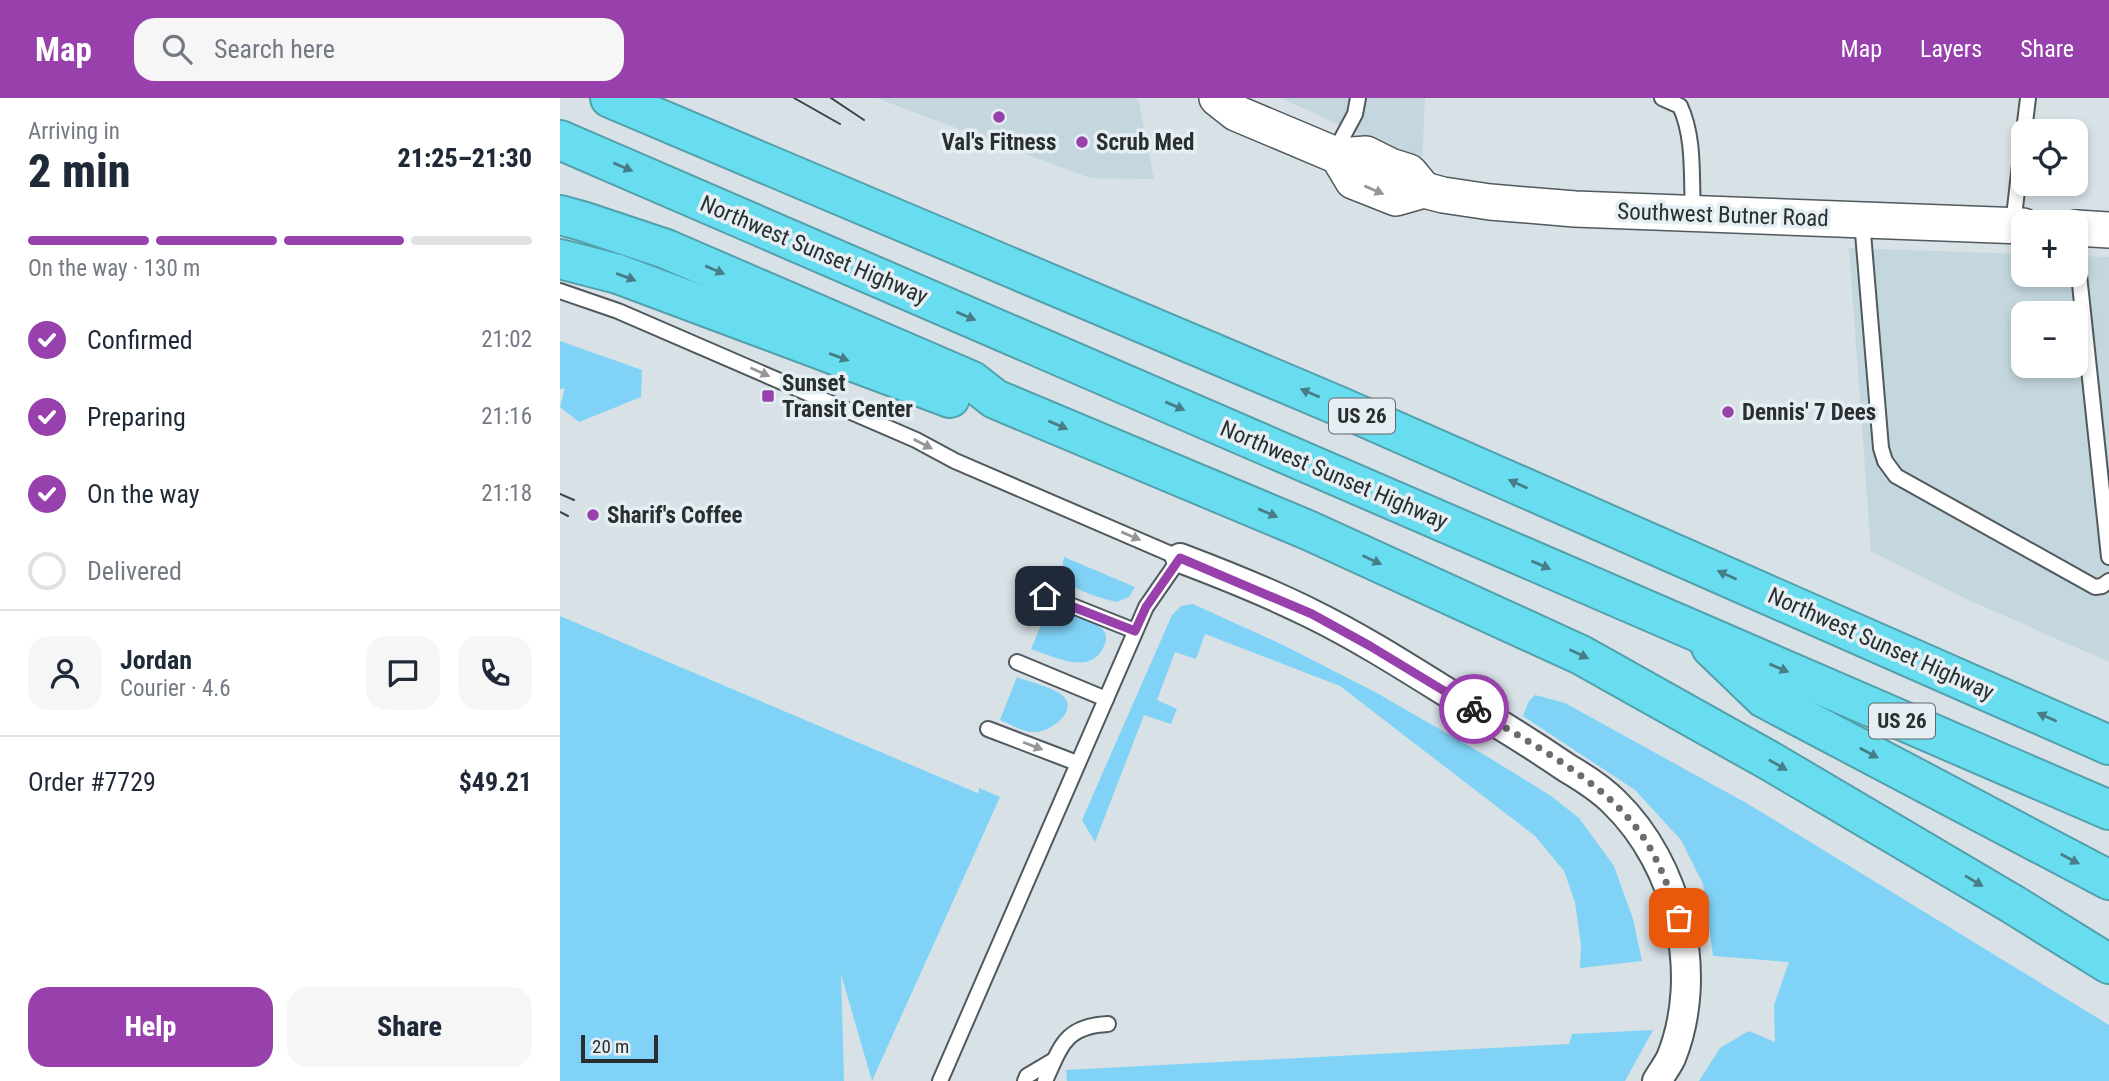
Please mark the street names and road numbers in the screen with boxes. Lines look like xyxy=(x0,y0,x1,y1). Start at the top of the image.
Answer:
street label: Northwest Sunset Highway xyxy=(696,190,932,310)
street label: Southwest Butner Road xyxy=(1617,198,1829,232)
road number: US 26 xyxy=(1329,398,1395,434)
street label: Northwest Sunset Highway xyxy=(1216,415,1452,535)
street label: Northwest Sunset Highway xyxy=(1764,582,1999,706)
road number: US 26 xyxy=(1869,704,1935,738)

